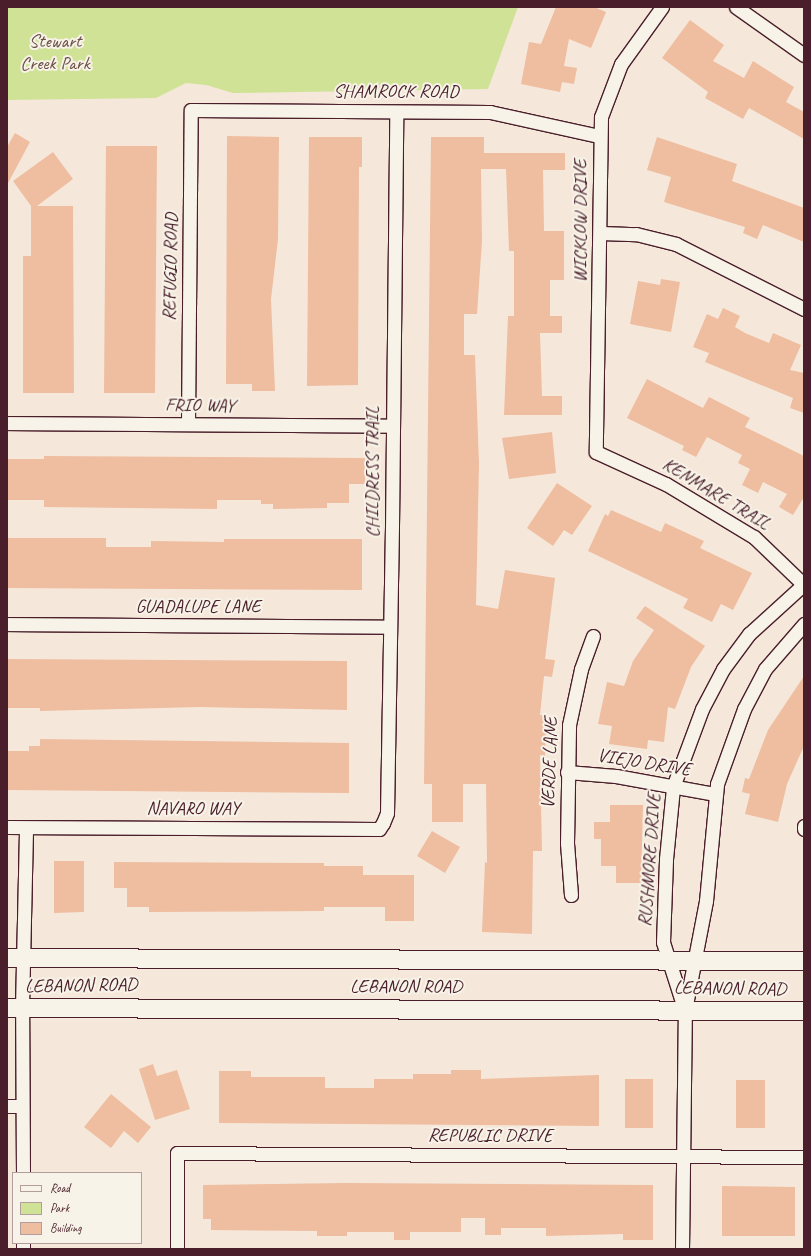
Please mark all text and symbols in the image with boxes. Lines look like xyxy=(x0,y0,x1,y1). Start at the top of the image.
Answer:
park label: Stewart Creek Park xyxy=(20,31,90,75)
street label: SHAMROCK ROAD xyxy=(333,81,459,103)
street label: WICKLOW DRIVE xyxy=(570,160,592,282)
street label: REFUGIO ROAD xyxy=(159,212,183,322)
street label: FRIO WAY xyxy=(164,394,236,418)
street label: CHILDRESS TRAIL xyxy=(362,406,384,538)
street label: KENMARE TRAIL xyxy=(658,453,774,535)
street label: GUADALUPE LANE xyxy=(135,596,261,618)
street label: VERDE LANE xyxy=(537,716,563,810)
street label: VIEJO DRIVE xyxy=(596,744,692,782)
street label: RUSHMORE DRIVE xyxy=(634,793,666,927)
street label: NAVARO WAY xyxy=(146,798,240,820)
street label: LEBANON ROAD xyxy=(24,974,138,998)
street label: LEBANON ROAD xyxy=(350,976,462,998)
street label: LEBANON ROAD xyxy=(673,977,787,1001)
street label: REPUBLIC DRIVE xyxy=(428,1125,552,1147)
legend xyxy=(12,1172,142,1244)
text: Road xyxy=(50,1180,70,1196)
text: Park xyxy=(50,1200,69,1216)
text: Building xyxy=(50,1220,82,1236)

